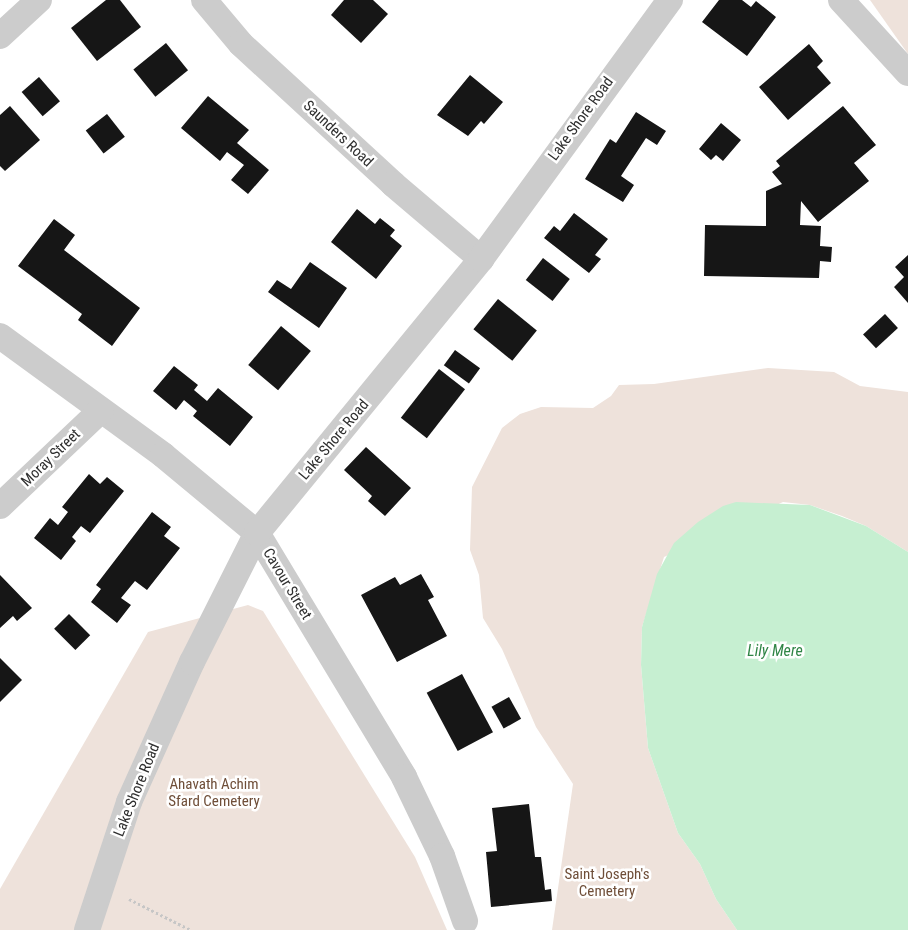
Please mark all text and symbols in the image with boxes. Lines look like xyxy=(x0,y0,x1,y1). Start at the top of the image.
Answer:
street label: Lake Shore Road xyxy=(545,74,617,164)
street label: Saunders Road xyxy=(299,97,377,171)
street label: Lake Shore Road xyxy=(295,396,373,484)
street label: Moray Street xyxy=(18,425,84,491)
street label: Cavour Street xyxy=(259,545,315,623)
water label: Lily Mere xyxy=(747,641,803,661)
street label: Lake Shore Road xyxy=(110,741,164,839)
park label: Ahavath Achim Sfard Cemetery xyxy=(168,775,260,810)
park label: Saint Joseph's Cemetery xyxy=(565,865,649,900)

